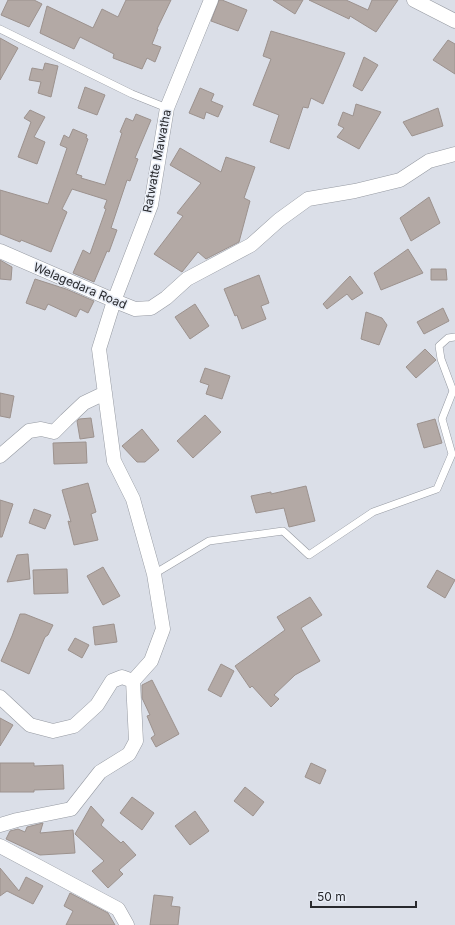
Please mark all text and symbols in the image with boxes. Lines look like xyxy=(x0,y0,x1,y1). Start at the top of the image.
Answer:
street label: Ratwatte Mawatha xyxy=(139,108,174,214)
street label: Welagedara Road xyxy=(31,259,129,312)
scale bar xyxy=(311,883,416,909)
text: 50 m xyxy=(317,889,346,904)

